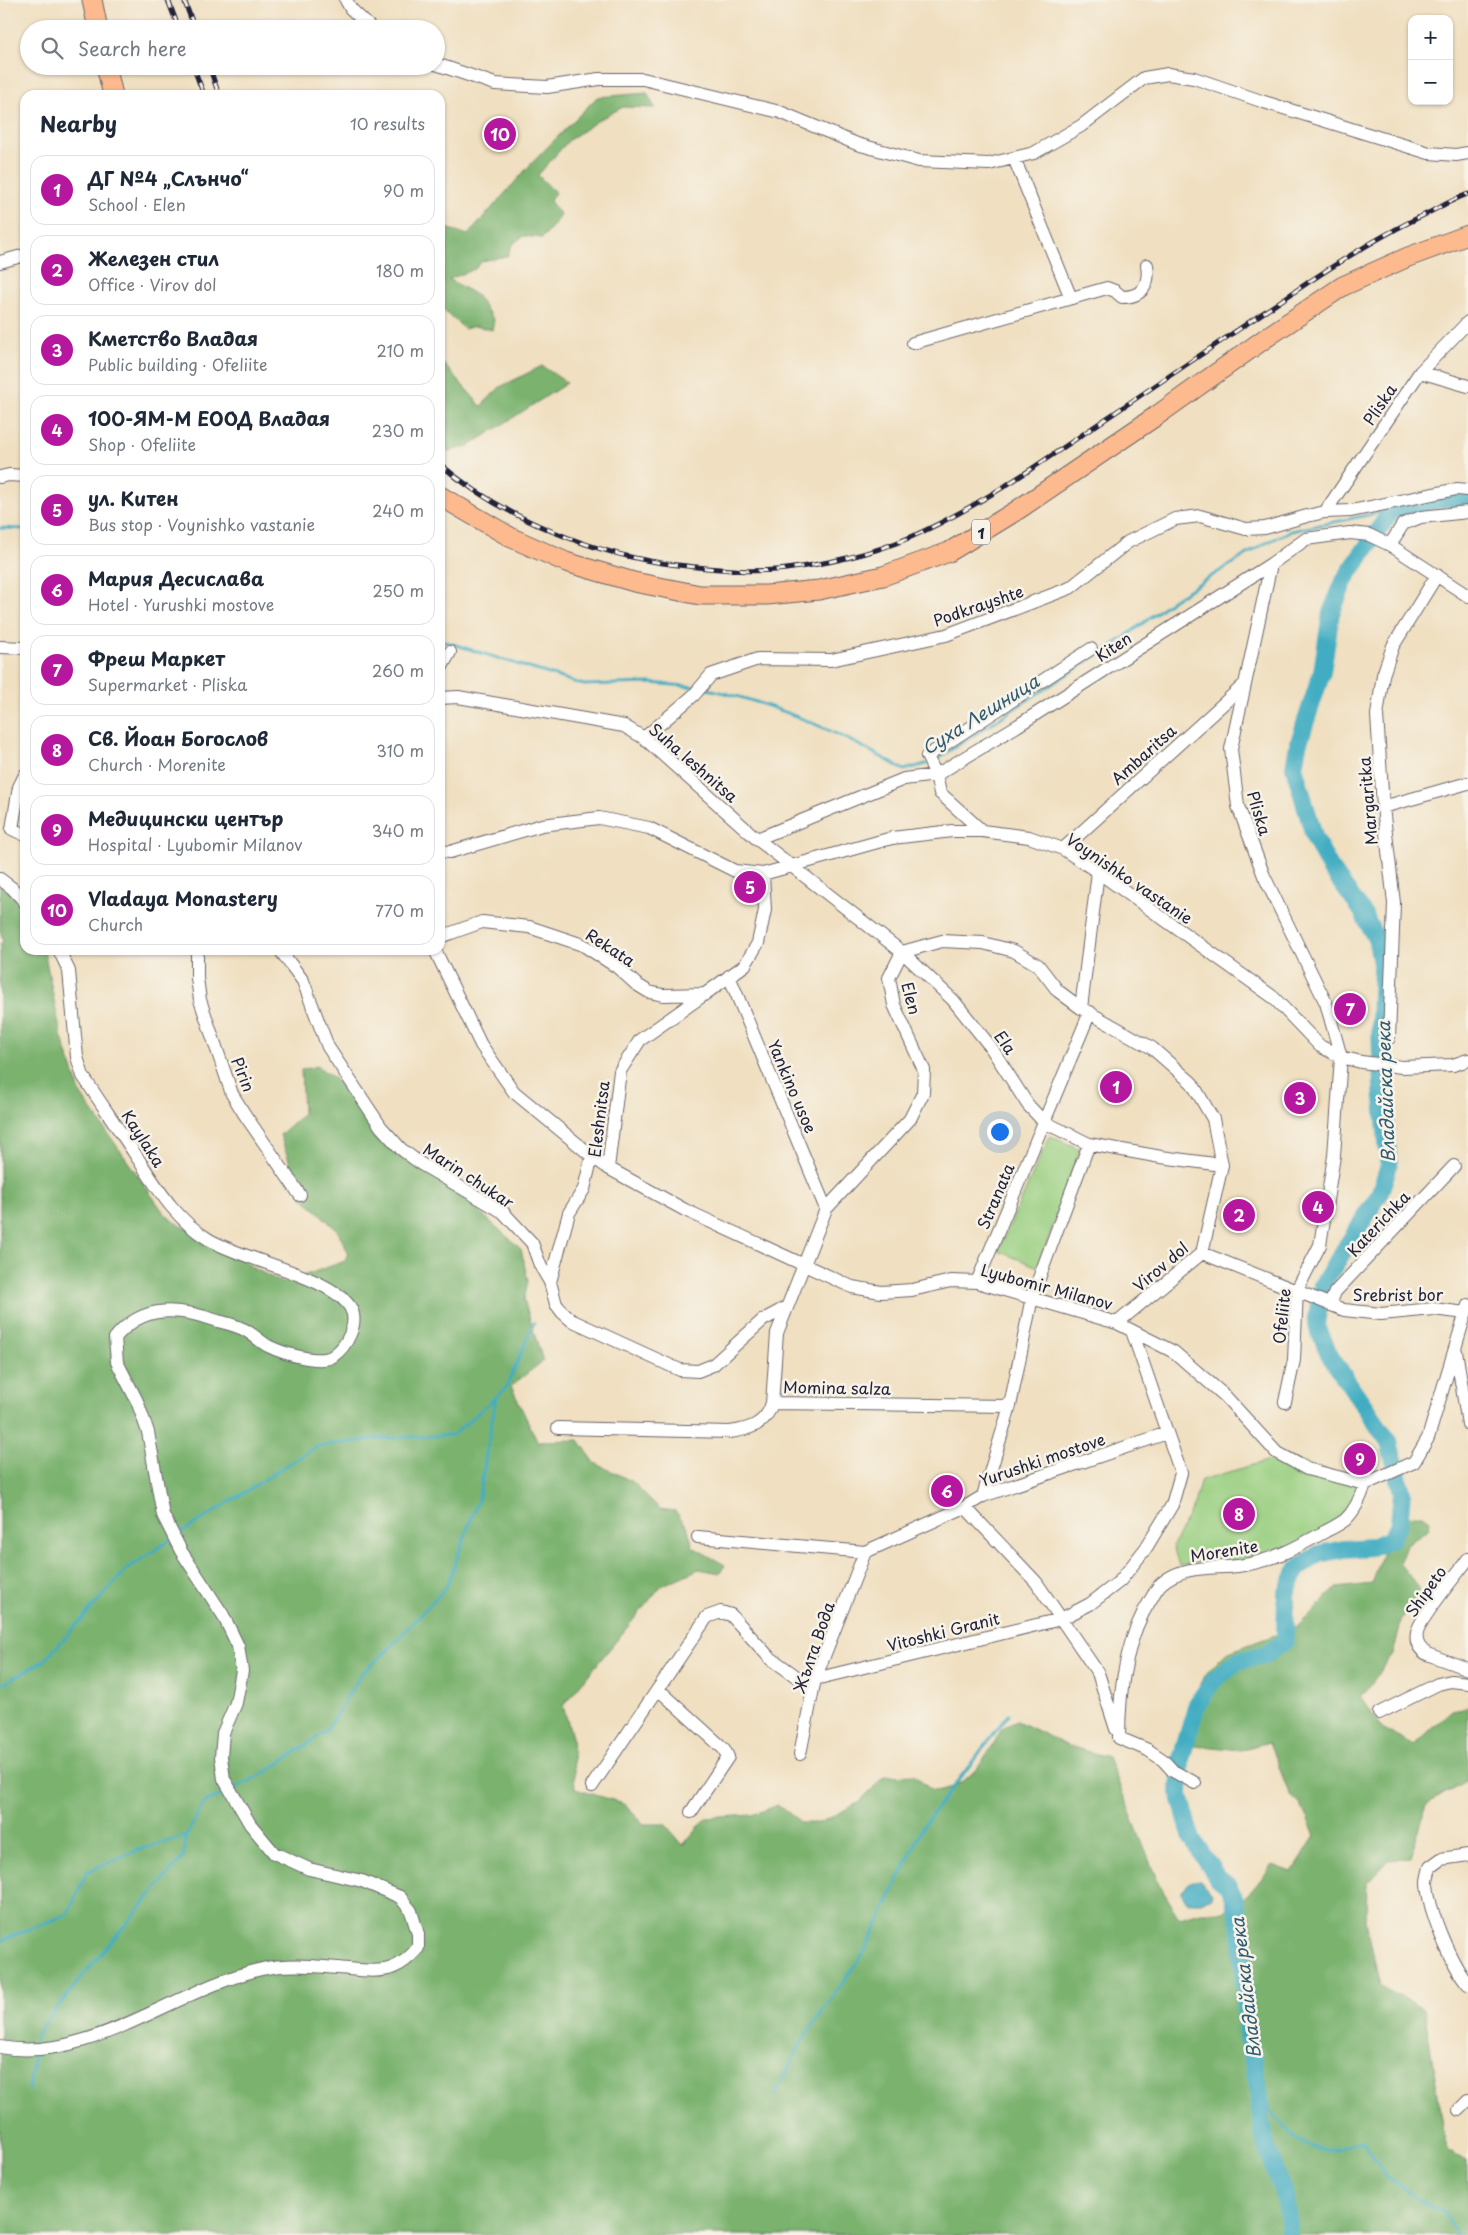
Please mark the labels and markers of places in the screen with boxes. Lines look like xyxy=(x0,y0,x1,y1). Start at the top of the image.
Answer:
pin: 10 xyxy=(484,115,516,153)
pin: 5 xyxy=(734,868,766,906)
pin: 7 xyxy=(1334,990,1366,1028)
pin: 1 xyxy=(1100,1068,1132,1106)
pin: 3 xyxy=(1284,1079,1316,1117)
pin: 4 xyxy=(1302,1188,1334,1226)
pin: 2 xyxy=(1223,1196,1255,1234)
pin: 9 xyxy=(1344,1440,1376,1478)
pin: 6 xyxy=(931,1472,963,1510)
pin: 8 xyxy=(1223,1495,1255,1533)

